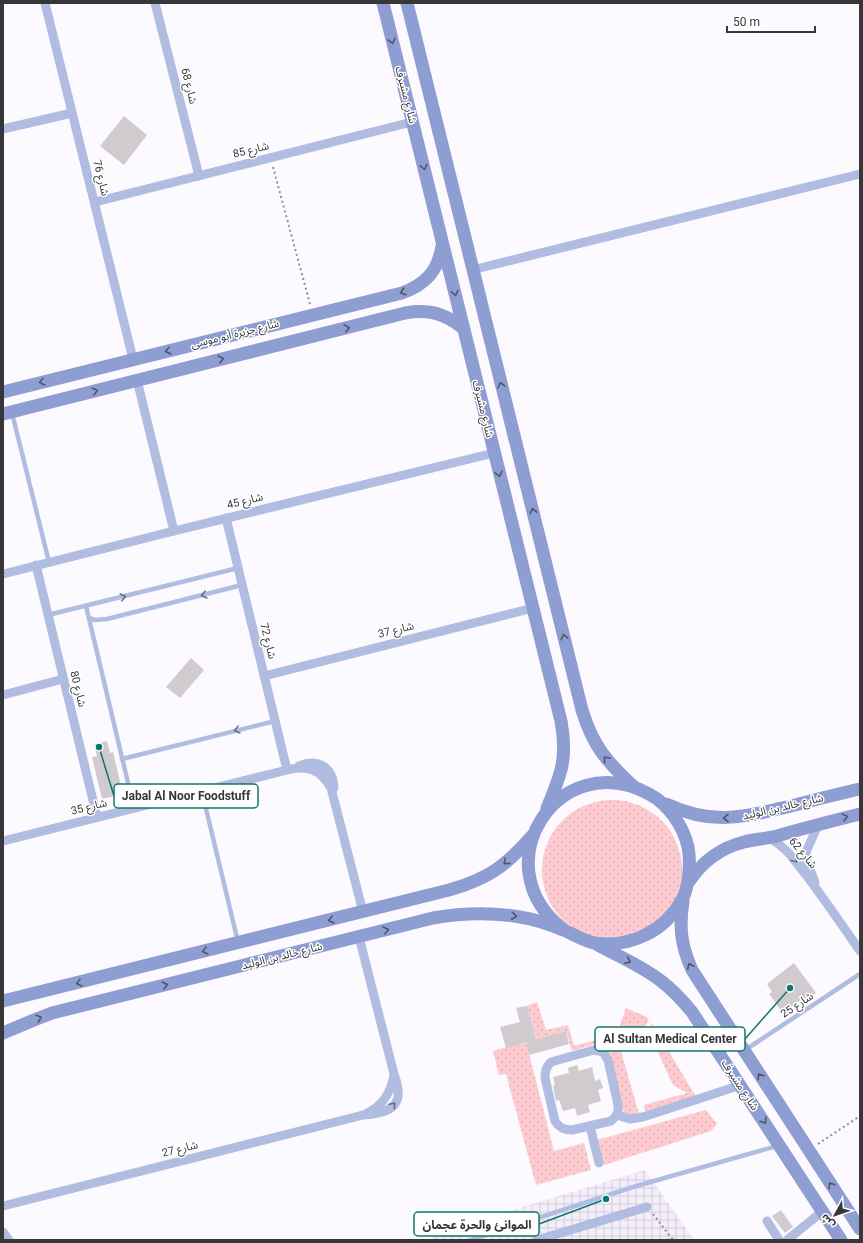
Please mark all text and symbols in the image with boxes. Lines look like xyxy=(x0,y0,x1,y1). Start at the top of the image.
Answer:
scale bar xyxy=(727,8,815,34)
text: 50 m xyxy=(733,15,760,29)
one-way arrow xyxy=(388,38,396,44)
street label: شارع مشيرف xyxy=(392,65,419,125)
street label: شارع 68 xyxy=(177,67,200,106)
street label: شارع 85 xyxy=(232,139,271,162)
street label: شارع 76 xyxy=(89,159,112,198)
one-way arrow xyxy=(419,164,427,170)
one-way arrow xyxy=(399,287,406,296)
one-way arrow xyxy=(450,290,458,296)
street label: شارع جزيرة أبو موسى xyxy=(190,316,281,352)
one-way arrow xyxy=(344,324,351,332)
one-way arrow xyxy=(165,346,171,354)
one-way arrow xyxy=(218,356,225,364)
one-way arrow xyxy=(39,377,46,386)
street label: شارع مشيرف xyxy=(469,379,496,439)
one-way arrow xyxy=(497,382,506,389)
one-way arrow xyxy=(92,387,98,395)
one-way arrow xyxy=(494,470,503,477)
street label: شارع 45 xyxy=(226,490,265,513)
one-way arrow xyxy=(529,508,537,514)
one-way arrow xyxy=(201,590,208,598)
one-way arrow xyxy=(120,593,127,601)
street label: شارع 37 xyxy=(377,619,416,642)
street label: شارع 72 xyxy=(256,622,279,661)
one-way arrow xyxy=(560,634,569,641)
street label: شارع 80 xyxy=(66,670,89,709)
one-way arrow xyxy=(234,726,241,734)
one-way arrow xyxy=(604,756,611,763)
callout: Jabal Al Noor Foodstuff xyxy=(114,784,258,808)
text: Jabal Al Noor Foodstuff xyxy=(122,789,251,803)
street label: شارع خالد بن الوليد xyxy=(741,791,825,824)
street label: شارع 35 xyxy=(70,796,109,819)
one-way arrow xyxy=(723,814,729,822)
one-way arrow xyxy=(842,814,848,822)
street label: شارع 62 xyxy=(786,835,820,872)
one-way arrow xyxy=(790,856,797,863)
one-way arrow xyxy=(503,858,511,865)
one-way arrow xyxy=(511,911,517,920)
one-way arrow xyxy=(328,915,334,923)
one-way arrow xyxy=(382,926,389,935)
street label: شارع خالد بن الوليد xyxy=(240,940,324,973)
one-way arrow xyxy=(201,946,208,955)
one-way arrow xyxy=(623,956,631,964)
one-way arrow xyxy=(687,963,695,970)
one-way arrow xyxy=(75,978,82,986)
one-way arrow xyxy=(161,981,168,989)
street label: شارع 25 xyxy=(778,989,817,1021)
one-way arrow xyxy=(35,1014,42,1023)
callout: Al Sultan Medical Center xyxy=(595,1027,745,1051)
text: Al Sultan Medical Center xyxy=(603,1032,737,1046)
street label: شارع مشيرف xyxy=(718,1057,762,1114)
one-way arrow xyxy=(757,1073,765,1080)
one-way arrow xyxy=(388,1102,395,1109)
one-way arrow xyxy=(759,1117,767,1124)
street label: شارع 27 xyxy=(161,1138,200,1161)
one-way arrow xyxy=(828,1182,836,1189)
north arrow xyxy=(815,1195,855,1235)
text: ش xyxy=(818,1211,838,1231)
callout: الموانئ والحرة عجمان xyxy=(414,1212,539,1236)
text: الموانئ والحرة عجمان xyxy=(422,1218,532,1232)

